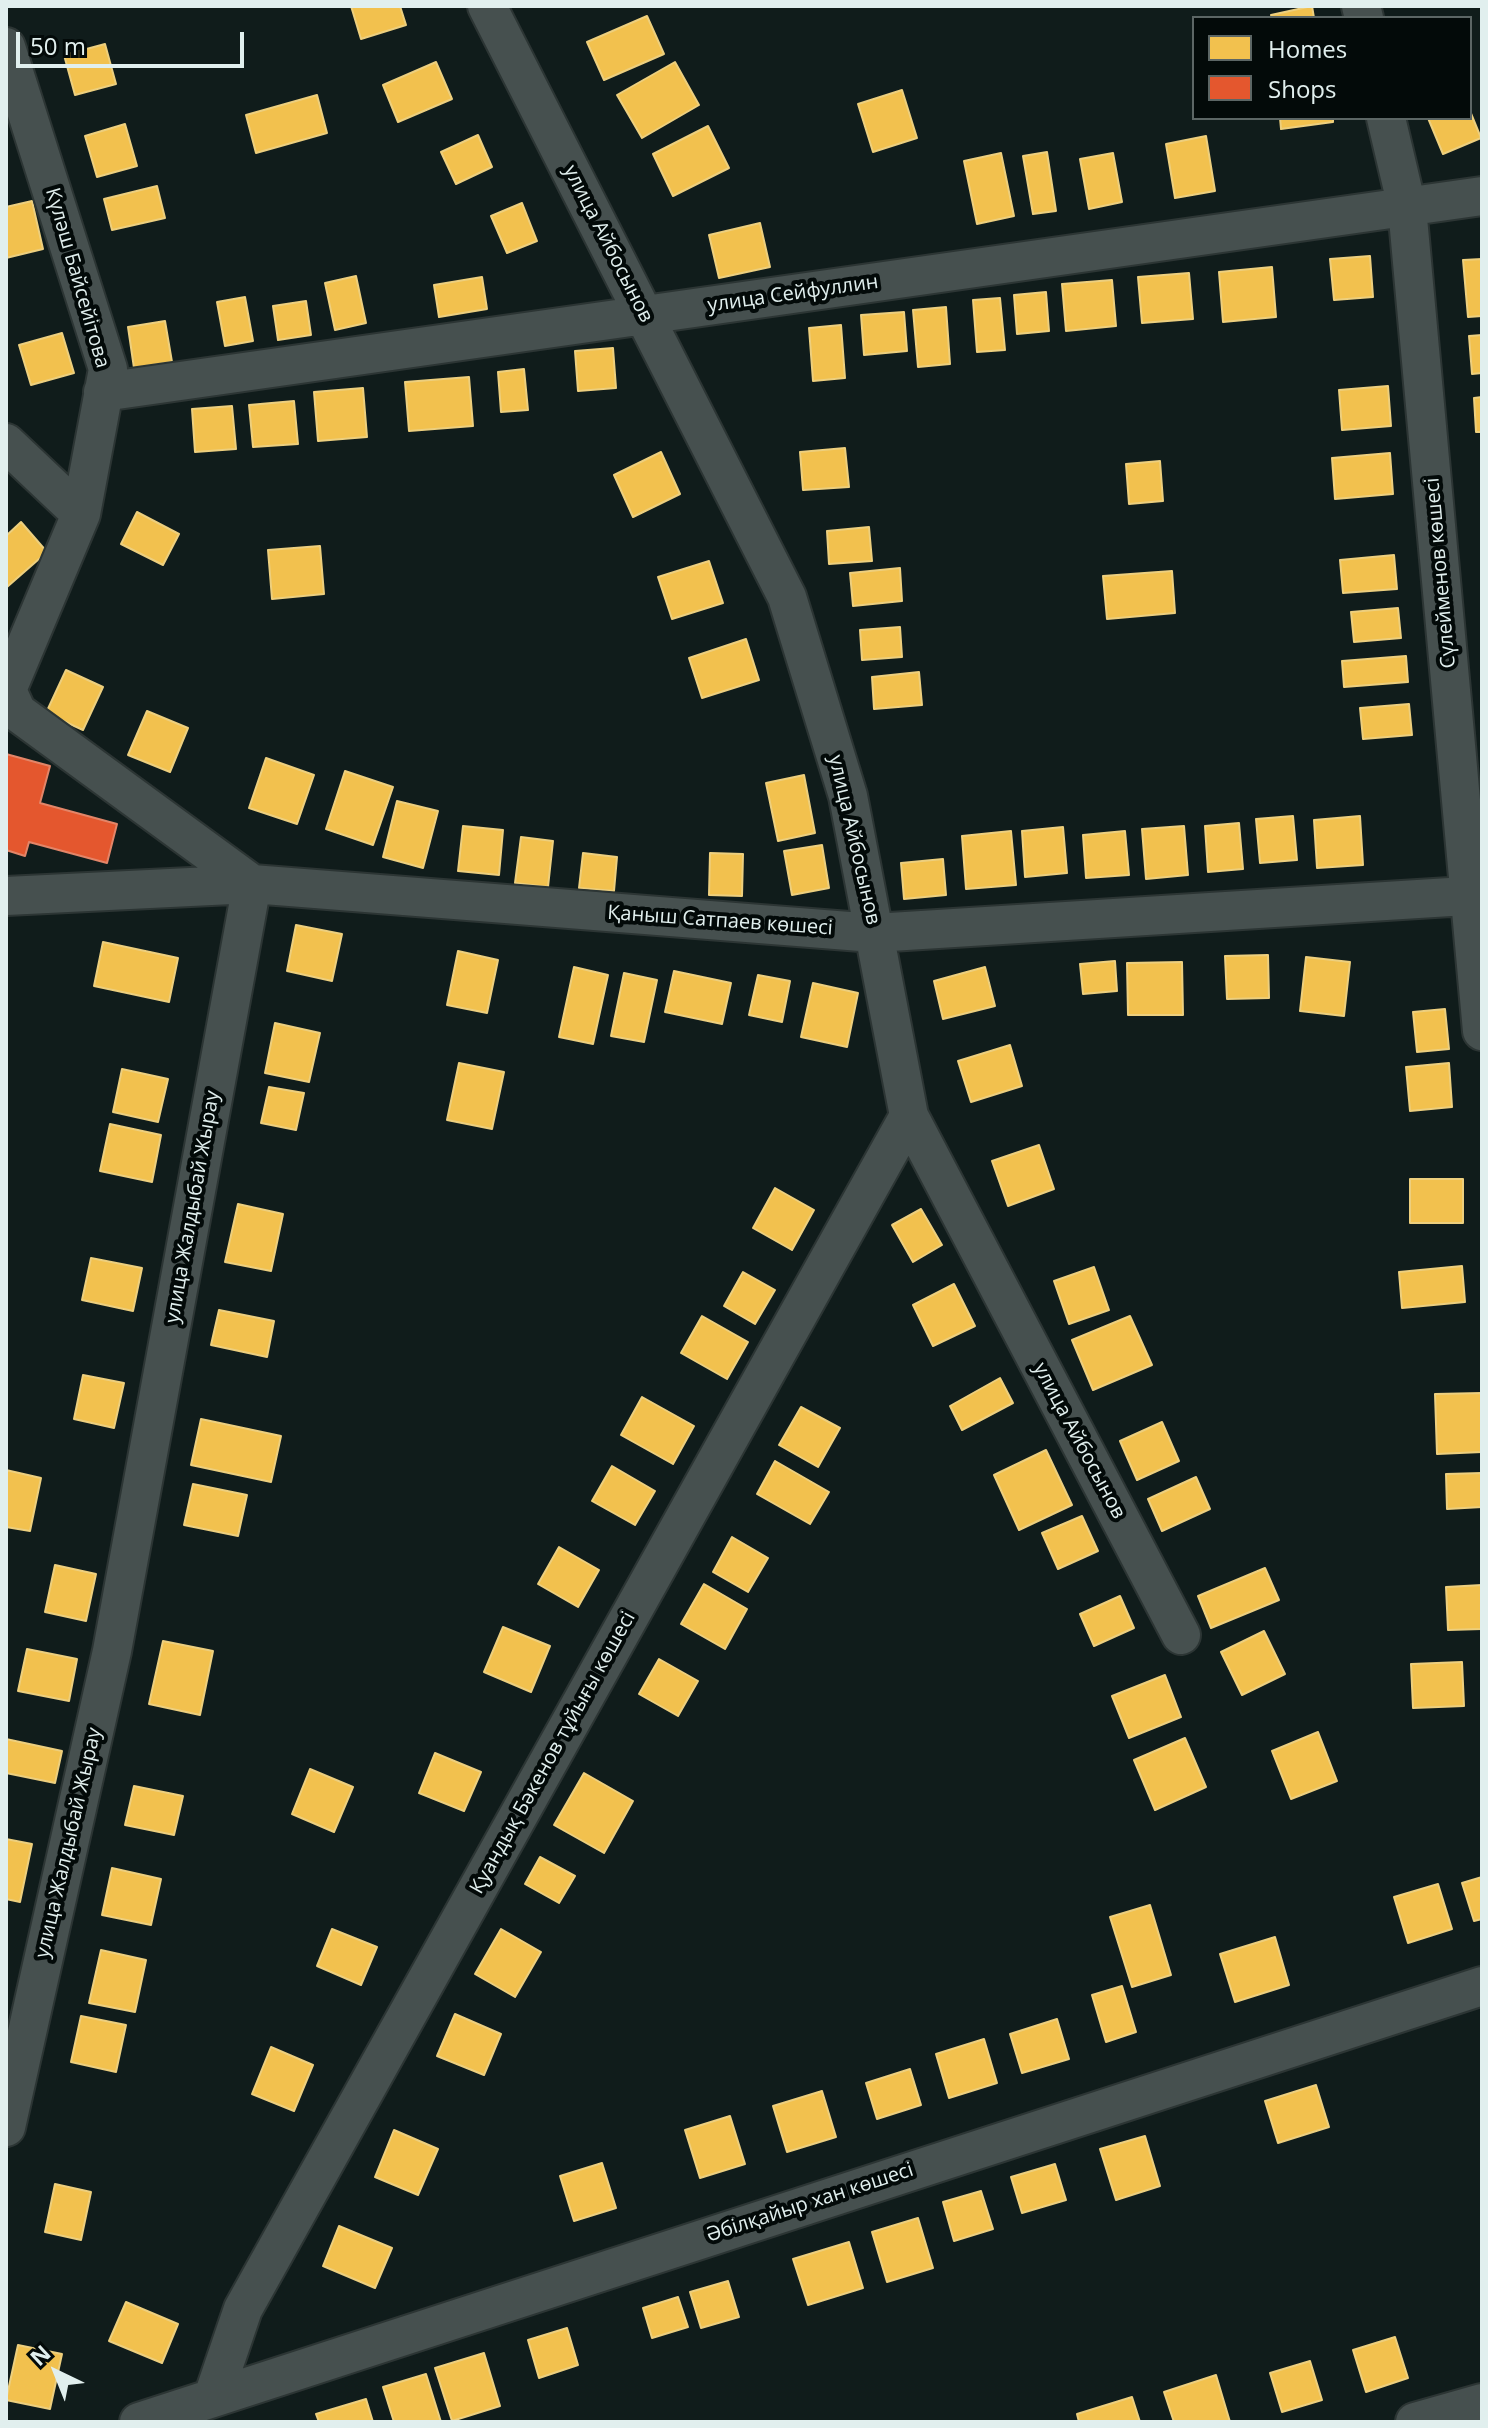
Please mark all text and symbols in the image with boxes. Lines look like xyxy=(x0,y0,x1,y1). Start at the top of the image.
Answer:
scale bar xyxy=(20,16,248,66)
legend xyxy=(1192,16,1472,120)
text: 50 m xyxy=(30,29,86,62)
text: Homes xyxy=(1268,32,1347,65)
text: Shops xyxy=(1268,72,1336,105)
street label: улица Айбосынов xyxy=(558,161,658,327)
street label: Күләш Байсейітова xyxy=(40,185,114,371)
street label: улица Сейфуллин xyxy=(706,270,880,318)
street label: Сүлейменов көшесі xyxy=(1421,477,1461,669)
street label: улица Айбосынов xyxy=(823,753,885,927)
street label: Қаныш Сатпаев көшесі xyxy=(606,901,834,941)
street label: улица Жалдыбай Жырау xyxy=(161,1089,225,1325)
street label: улица Айбосынов xyxy=(1028,1359,1130,1523)
street label: Қуандық Бәкенов тұйығы көшесі xyxy=(465,1608,641,1898)
street label: улица Жалдыбай Жырау xyxy=(31,1725,107,1961)
street label: Әбілқайыр хан көшесі xyxy=(704,2158,916,2248)
north arrow xyxy=(16,2332,96,2412)
text: N xyxy=(23,2337,56,2372)

